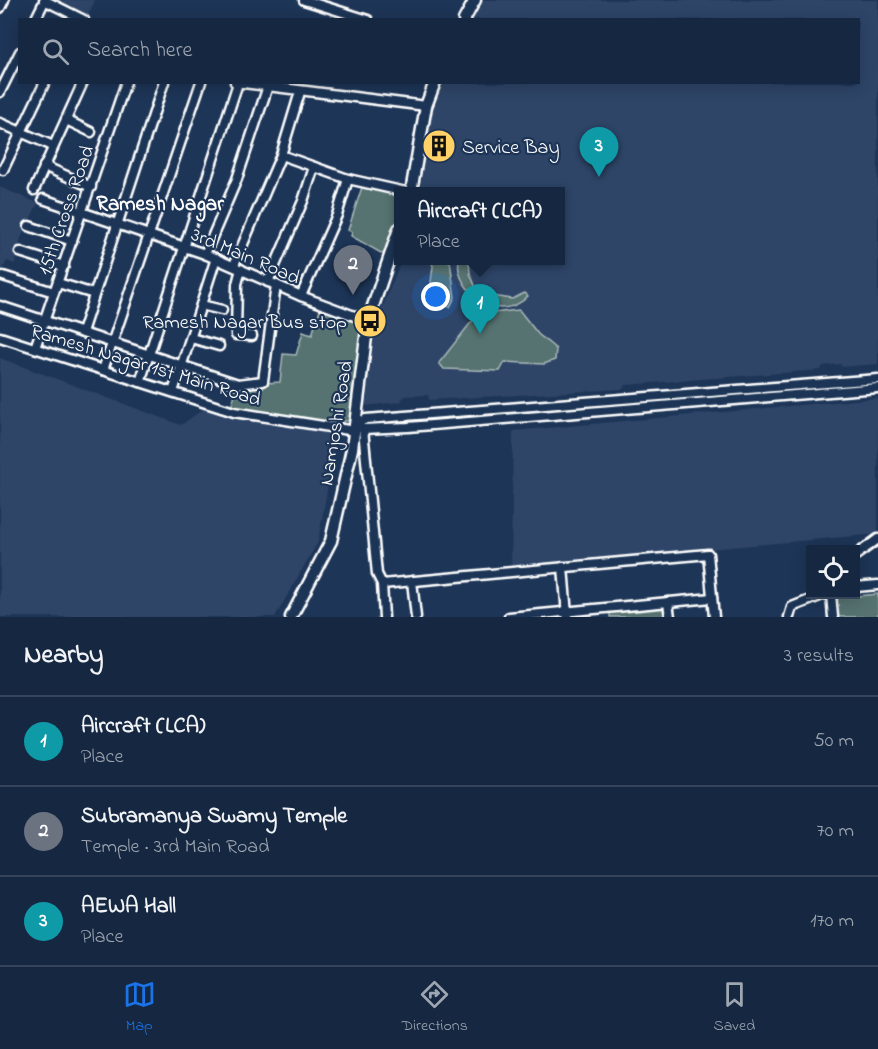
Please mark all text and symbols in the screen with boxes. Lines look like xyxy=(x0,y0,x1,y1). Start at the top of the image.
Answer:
search box xyxy=(18,18,860,84)
icon: search xyxy=(39,35,72,68)
text: Search here xyxy=(87,35,192,67)
building icon: Service Bay xyxy=(421,128,457,164)
pin: 3 xyxy=(580,128,618,177)
place label: Service Bay xyxy=(462,134,560,163)
street label: 15th Cross Road xyxy=(32,142,103,280)
popup xyxy=(394,187,565,265)
district label: Ramesh Nagar xyxy=(96,190,224,222)
text: Aircraft (LCA) xyxy=(417,196,542,228)
street label: 3rd Main Road xyxy=(186,221,304,293)
text: Place xyxy=(417,228,460,257)
pin: 2 xyxy=(334,246,372,295)
your location xyxy=(421,282,450,311)
pin: 1 xyxy=(460,284,500,334)
bus stop icon: Ramesh Nagar Bus stop xyxy=(352,303,388,339)
place label: Ramesh Nagar Bus stop xyxy=(142,309,347,339)
street label: Ramesh Nagar 1st Main Road xyxy=(26,318,264,416)
street label: Namjoshi Road xyxy=(313,359,362,488)
map controls xyxy=(806,545,860,599)
button: locate xyxy=(806,545,860,599)
text: Nearby xyxy=(24,637,103,675)
text: 3 results xyxy=(784,642,854,671)
text: Aircraft (LCA) xyxy=(81,711,206,743)
text: 1 xyxy=(40,727,47,756)
text: 50 m xyxy=(813,727,854,756)
text: Place xyxy=(81,743,123,772)
text: Subramanya Swamy Temple xyxy=(81,801,347,833)
text: 2 xyxy=(39,817,48,846)
text: 70 m xyxy=(817,817,854,846)
text: Temple · 3rd Main Road xyxy=(81,833,269,862)
text: AEWA Hall xyxy=(81,891,176,923)
text: 3 xyxy=(39,907,48,936)
text: 170 m xyxy=(810,907,854,936)
text: Place xyxy=(81,923,123,952)
tab: Map xyxy=(123,978,156,1038)
tab: Directions xyxy=(401,978,468,1038)
tab: Saved xyxy=(713,978,755,1038)

